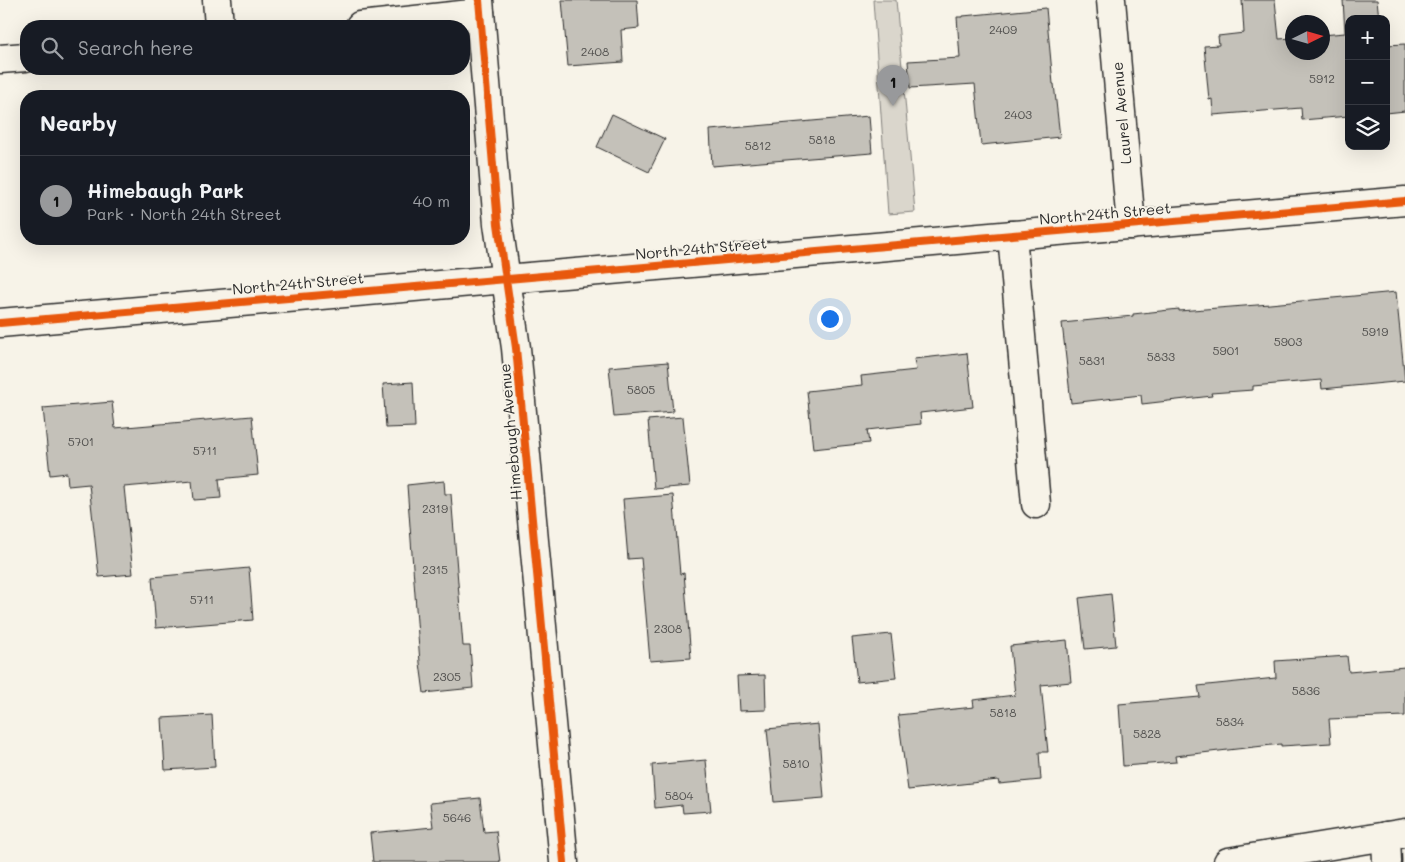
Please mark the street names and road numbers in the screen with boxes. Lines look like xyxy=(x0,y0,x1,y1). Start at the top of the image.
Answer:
street label: Laurel Avenue xyxy=(1107,61,1135,165)
street label: North 24th Street xyxy=(1038,197,1172,229)
street label: North 24th Street xyxy=(634,232,768,264)
street label: North 24th Street xyxy=(231,267,365,299)
street label: Himebaugh Avenue xyxy=(494,363,526,501)

